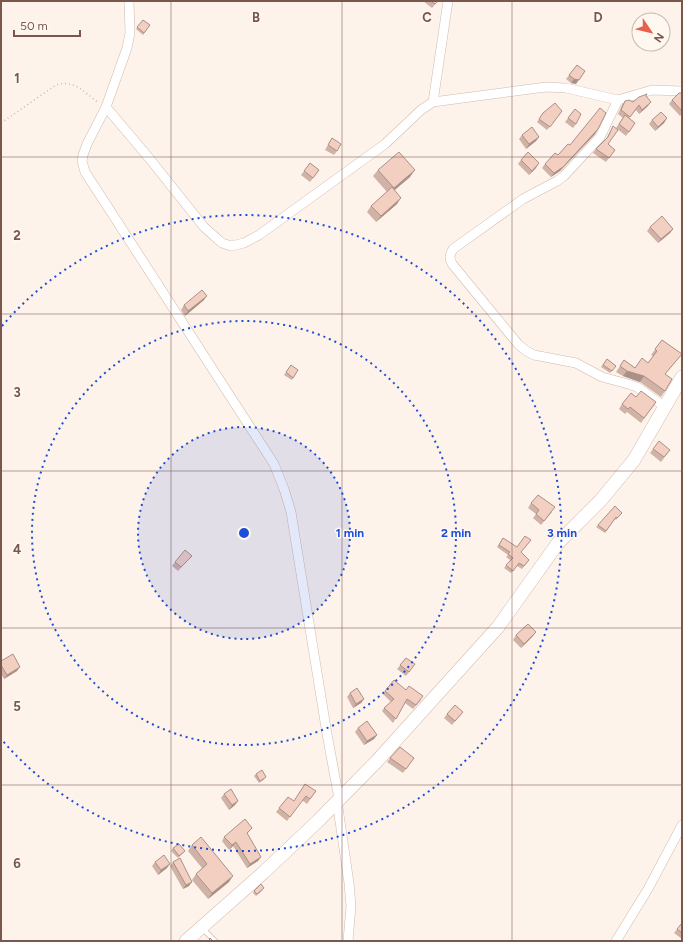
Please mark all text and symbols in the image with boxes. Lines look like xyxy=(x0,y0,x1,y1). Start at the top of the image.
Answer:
text: B xyxy=(252,10,260,25)
text: C xyxy=(422,10,432,25)
text: D xyxy=(593,10,603,25)
scale bar xyxy=(14,12,80,38)
north arrow xyxy=(631,12,671,52)
text: 50 m xyxy=(20,19,48,33)
text: N xyxy=(651,30,667,45)
text: 1 xyxy=(14,71,20,86)
text: 2 xyxy=(13,228,21,243)
text: 3 xyxy=(13,385,21,400)
centre of rings xyxy=(237,526,251,540)
text: 1 min xyxy=(336,526,364,540)
text: 2 min xyxy=(441,526,471,540)
text: 3 min xyxy=(547,526,577,540)
text: 4 xyxy=(13,542,21,557)
text: 5 xyxy=(13,699,21,714)
text: 6 xyxy=(13,856,21,871)

